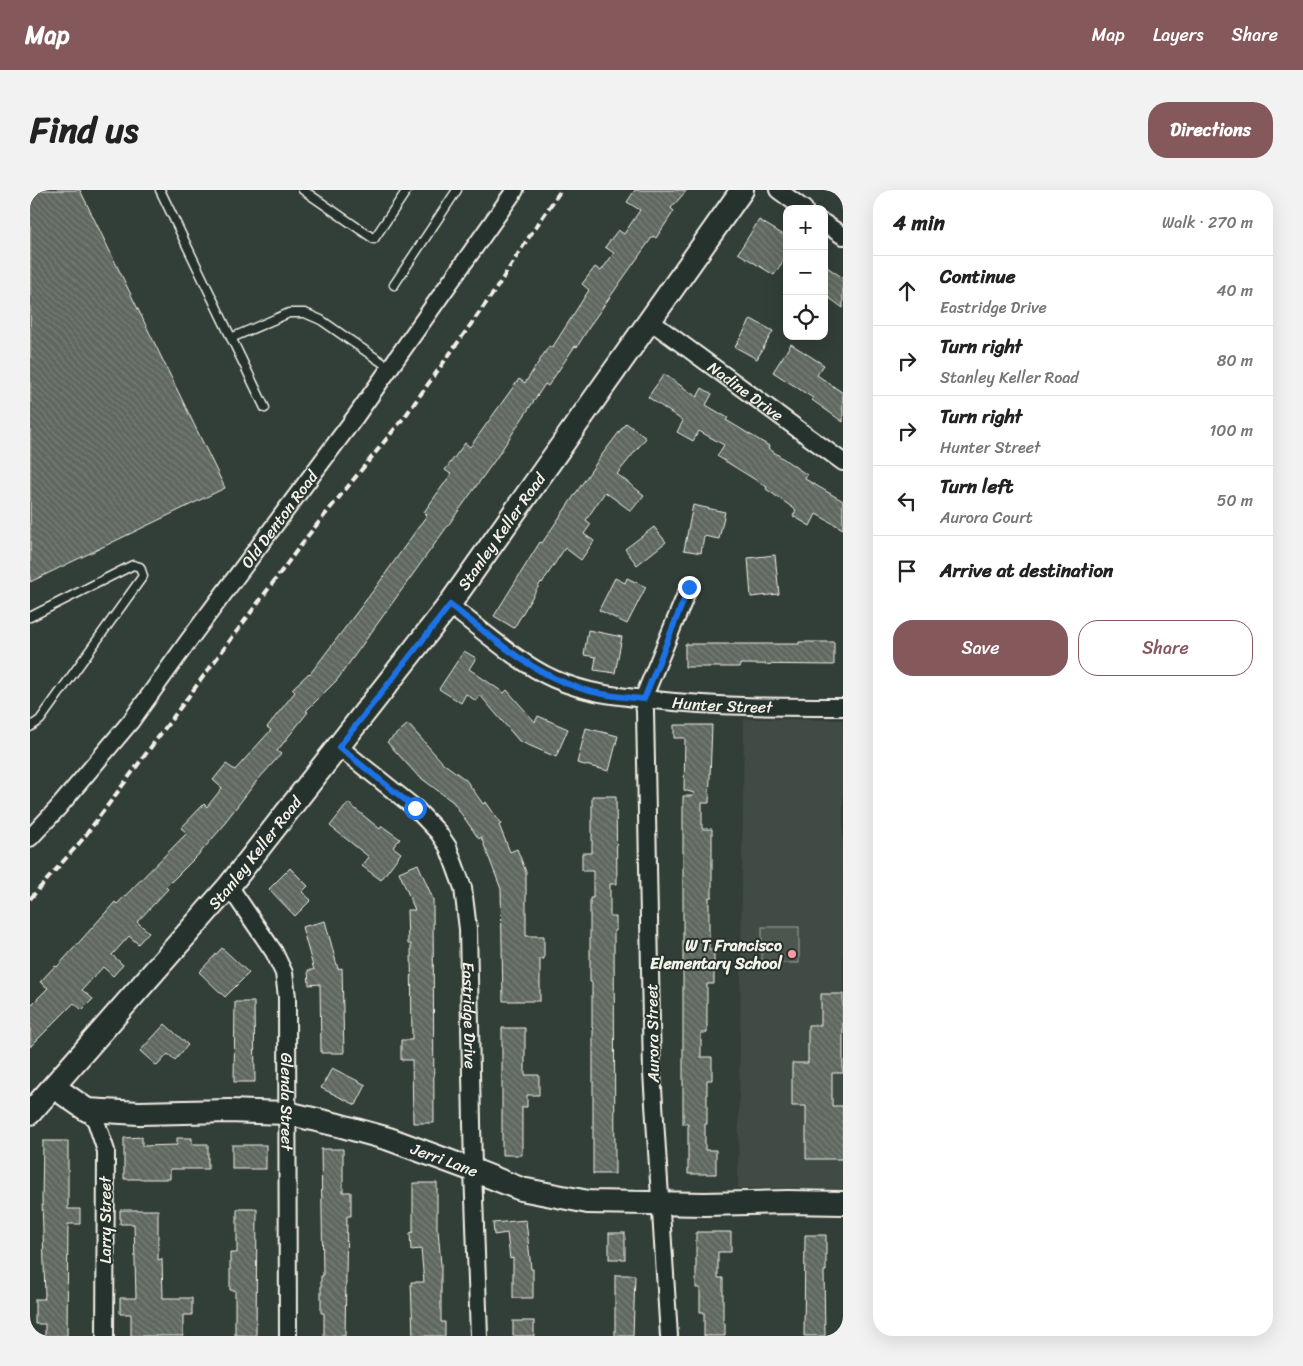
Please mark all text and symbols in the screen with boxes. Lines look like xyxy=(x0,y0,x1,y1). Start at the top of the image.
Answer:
text: Map xyxy=(25,14,69,56)
text: Map xyxy=(1092,19,1125,51)
text: Layers xyxy=(1153,19,1204,51)
text: Share xyxy=(1232,19,1278,51)
text: Find us xyxy=(30,99,138,161)
button: Directions xyxy=(1148,102,1273,158)
text: 4 min xyxy=(893,204,945,242)
map controls xyxy=(783,205,828,340)
button: + xyxy=(783,205,828,250)
text: Walk · 270 m xyxy=(1162,208,1253,237)
button: − xyxy=(783,250,828,295)
text: Continue xyxy=(940,260,1016,293)
text: 40 m xyxy=(1216,276,1253,305)
icon: ahead xyxy=(893,277,921,305)
text: Eastridge Drive xyxy=(940,293,1047,322)
button: locate xyxy=(783,295,828,340)
text: Turn right xyxy=(940,330,1022,363)
text: 80 m xyxy=(1217,346,1253,375)
icon: right xyxy=(893,347,921,375)
street label: Nadine Drive xyxy=(701,353,790,429)
text: Stanley Keller Road xyxy=(940,363,1079,392)
text: Turn right xyxy=(940,400,1022,433)
text: 100 m xyxy=(1209,416,1253,445)
icon: right xyxy=(893,417,921,445)
text: Hunter Street xyxy=(940,433,1040,462)
street label: Old Denton Road xyxy=(233,463,327,575)
street label: Stanley Keller Road xyxy=(450,465,554,597)
text: Turn left xyxy=(940,470,1013,503)
text: 50 m xyxy=(1217,486,1253,515)
icon: left xyxy=(893,487,921,515)
text: Aurora Court xyxy=(940,503,1033,532)
text: Arrive at destination xyxy=(940,554,1113,587)
icon: arrive xyxy=(893,557,921,585)
route end xyxy=(678,576,701,599)
button: Save xyxy=(893,620,1068,676)
button: Share xyxy=(1078,620,1253,676)
street label: Hunter Street xyxy=(671,688,773,722)
street label: Stanley Keller Road xyxy=(200,788,311,916)
route start xyxy=(404,797,427,820)
place label: W T Francisco Elementary School xyxy=(650,931,783,978)
marker: W T Francisco Elementary School xyxy=(786,948,798,960)
street label: Eastridge Drive xyxy=(454,962,485,1069)
street label: Aurora Street xyxy=(637,983,668,1084)
street label: Glenda Street xyxy=(272,1053,301,1151)
street label: Jerri Lane xyxy=(406,1134,483,1186)
street label: Larry Street xyxy=(91,1176,120,1264)

